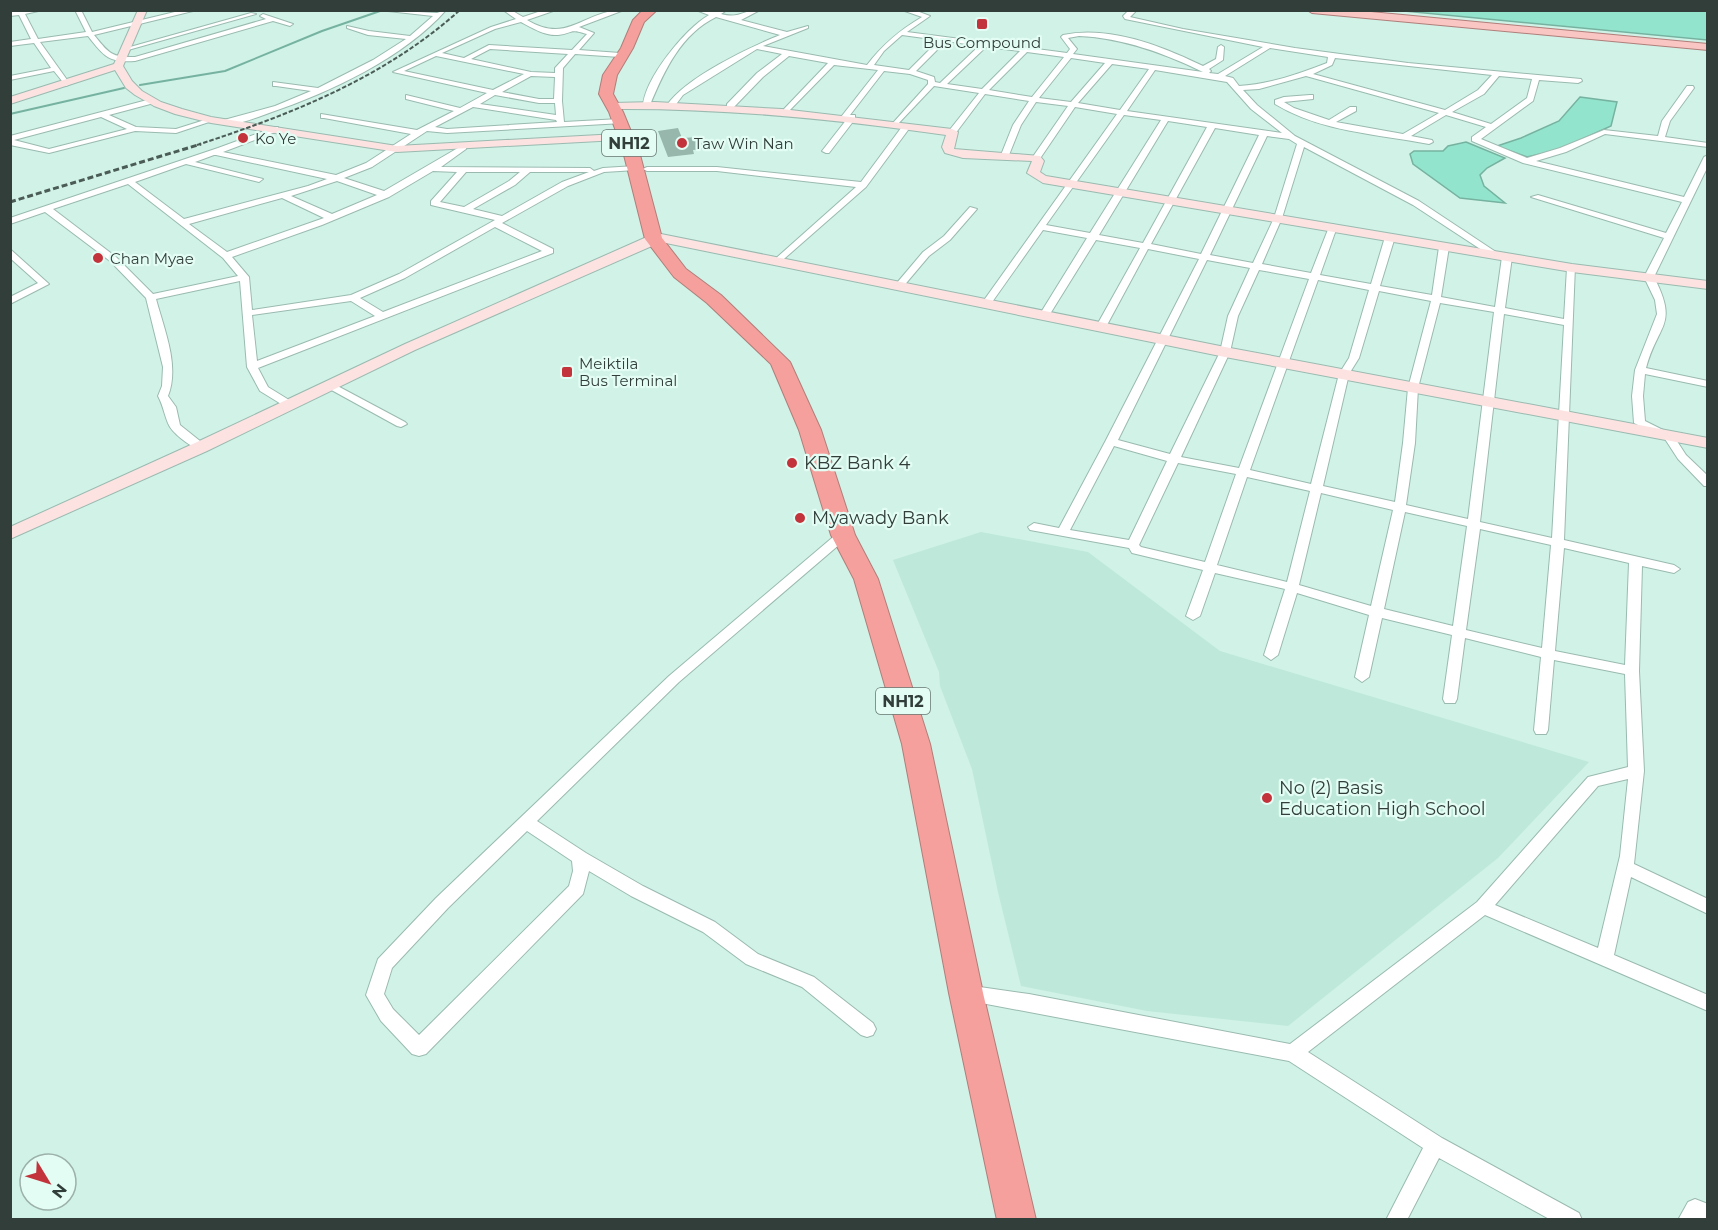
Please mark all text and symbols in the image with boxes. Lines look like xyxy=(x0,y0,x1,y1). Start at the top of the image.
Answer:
marker: Bus Compound xyxy=(975,17,989,31)
place label: Bus Compound xyxy=(923,33,1041,52)
place label: Ko Ye xyxy=(255,129,296,148)
road number: NH12 xyxy=(602,130,656,156)
marker: Ko Ye xyxy=(236,131,250,145)
place label: Taw Win Nan xyxy=(694,134,794,153)
marker: Taw Win Nan xyxy=(675,136,689,150)
place label: Chan Myae xyxy=(110,249,194,268)
marker: Chan Myae xyxy=(91,251,105,265)
place label: Meiktila Bus Terminal xyxy=(579,354,677,390)
marker: Meiktila Bus Terminal xyxy=(560,365,574,379)
place label: KBZ Bank 4 xyxy=(804,452,911,474)
marker: KBZ Bank 4 xyxy=(785,456,799,470)
place label: Myawady Bank xyxy=(812,507,949,529)
marker: Myawady Bank xyxy=(793,511,807,525)
road number: NH12 xyxy=(876,688,930,714)
place label: No (2) Basis Education High School xyxy=(1279,777,1486,820)
marker: No (2) Basis Education High School xyxy=(1260,791,1274,805)
north arrow xyxy=(18,1152,78,1212)
text: N xyxy=(48,1180,71,1202)

